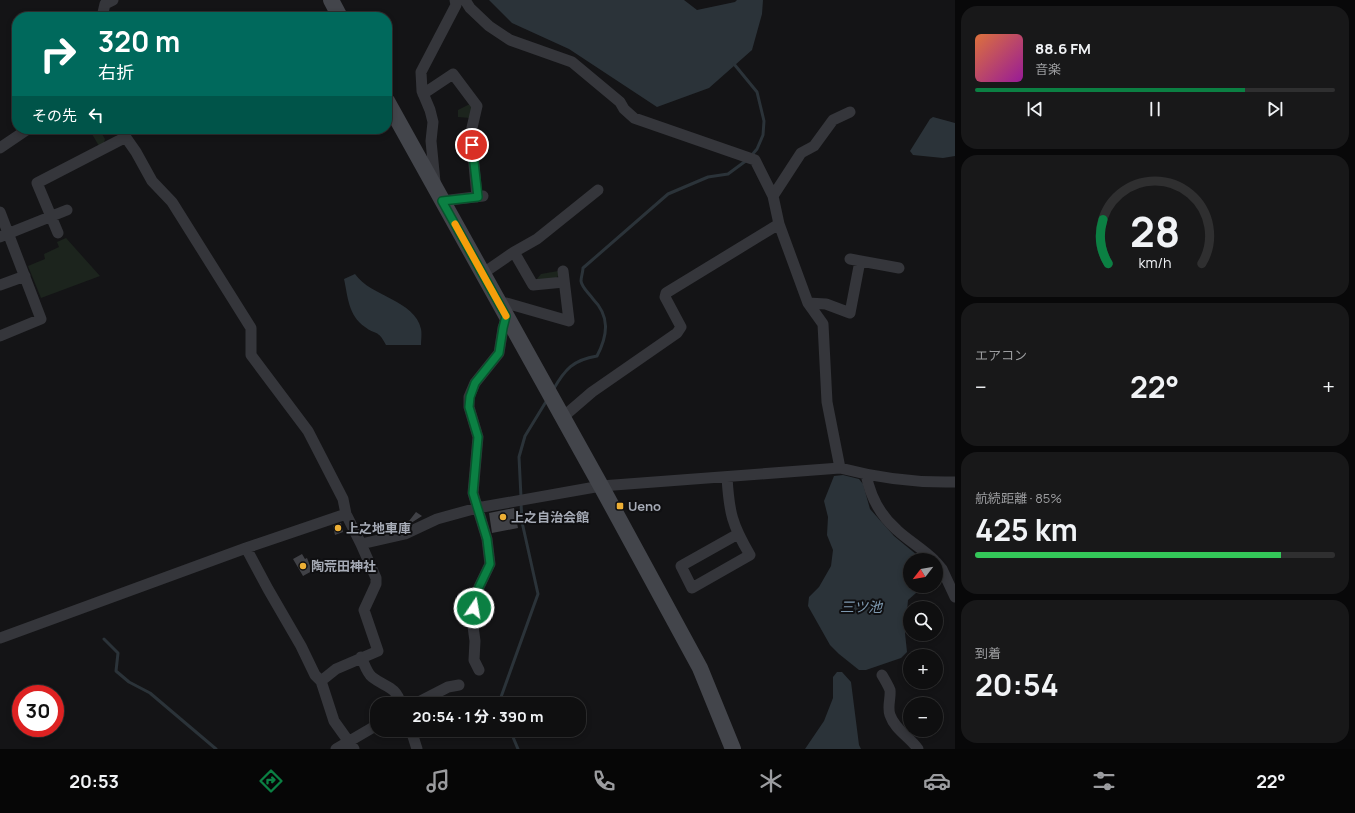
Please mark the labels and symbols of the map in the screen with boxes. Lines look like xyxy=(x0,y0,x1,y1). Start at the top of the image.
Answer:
pin xyxy=(455,128,489,162)
place label: Ueno xyxy=(628,497,661,515)
marker: Ueno xyxy=(615,501,625,511)
place label: 上之自治会館 xyxy=(511,508,589,526)
marker: 上之自治会館 xyxy=(498,512,508,522)
place label: 上之地車庫 xyxy=(346,519,411,537)
marker: 上之地車庫 xyxy=(333,523,343,533)
north arrow xyxy=(903,553,943,593)
place label: 陶荒田神社 xyxy=(311,557,376,575)
marker: 陶荒田神社 xyxy=(298,561,308,571)
position arrow xyxy=(453,587,495,629)
water label: 三ツ池 xyxy=(840,597,884,616)
speed limit sign: 30 xyxy=(12,685,64,737)

